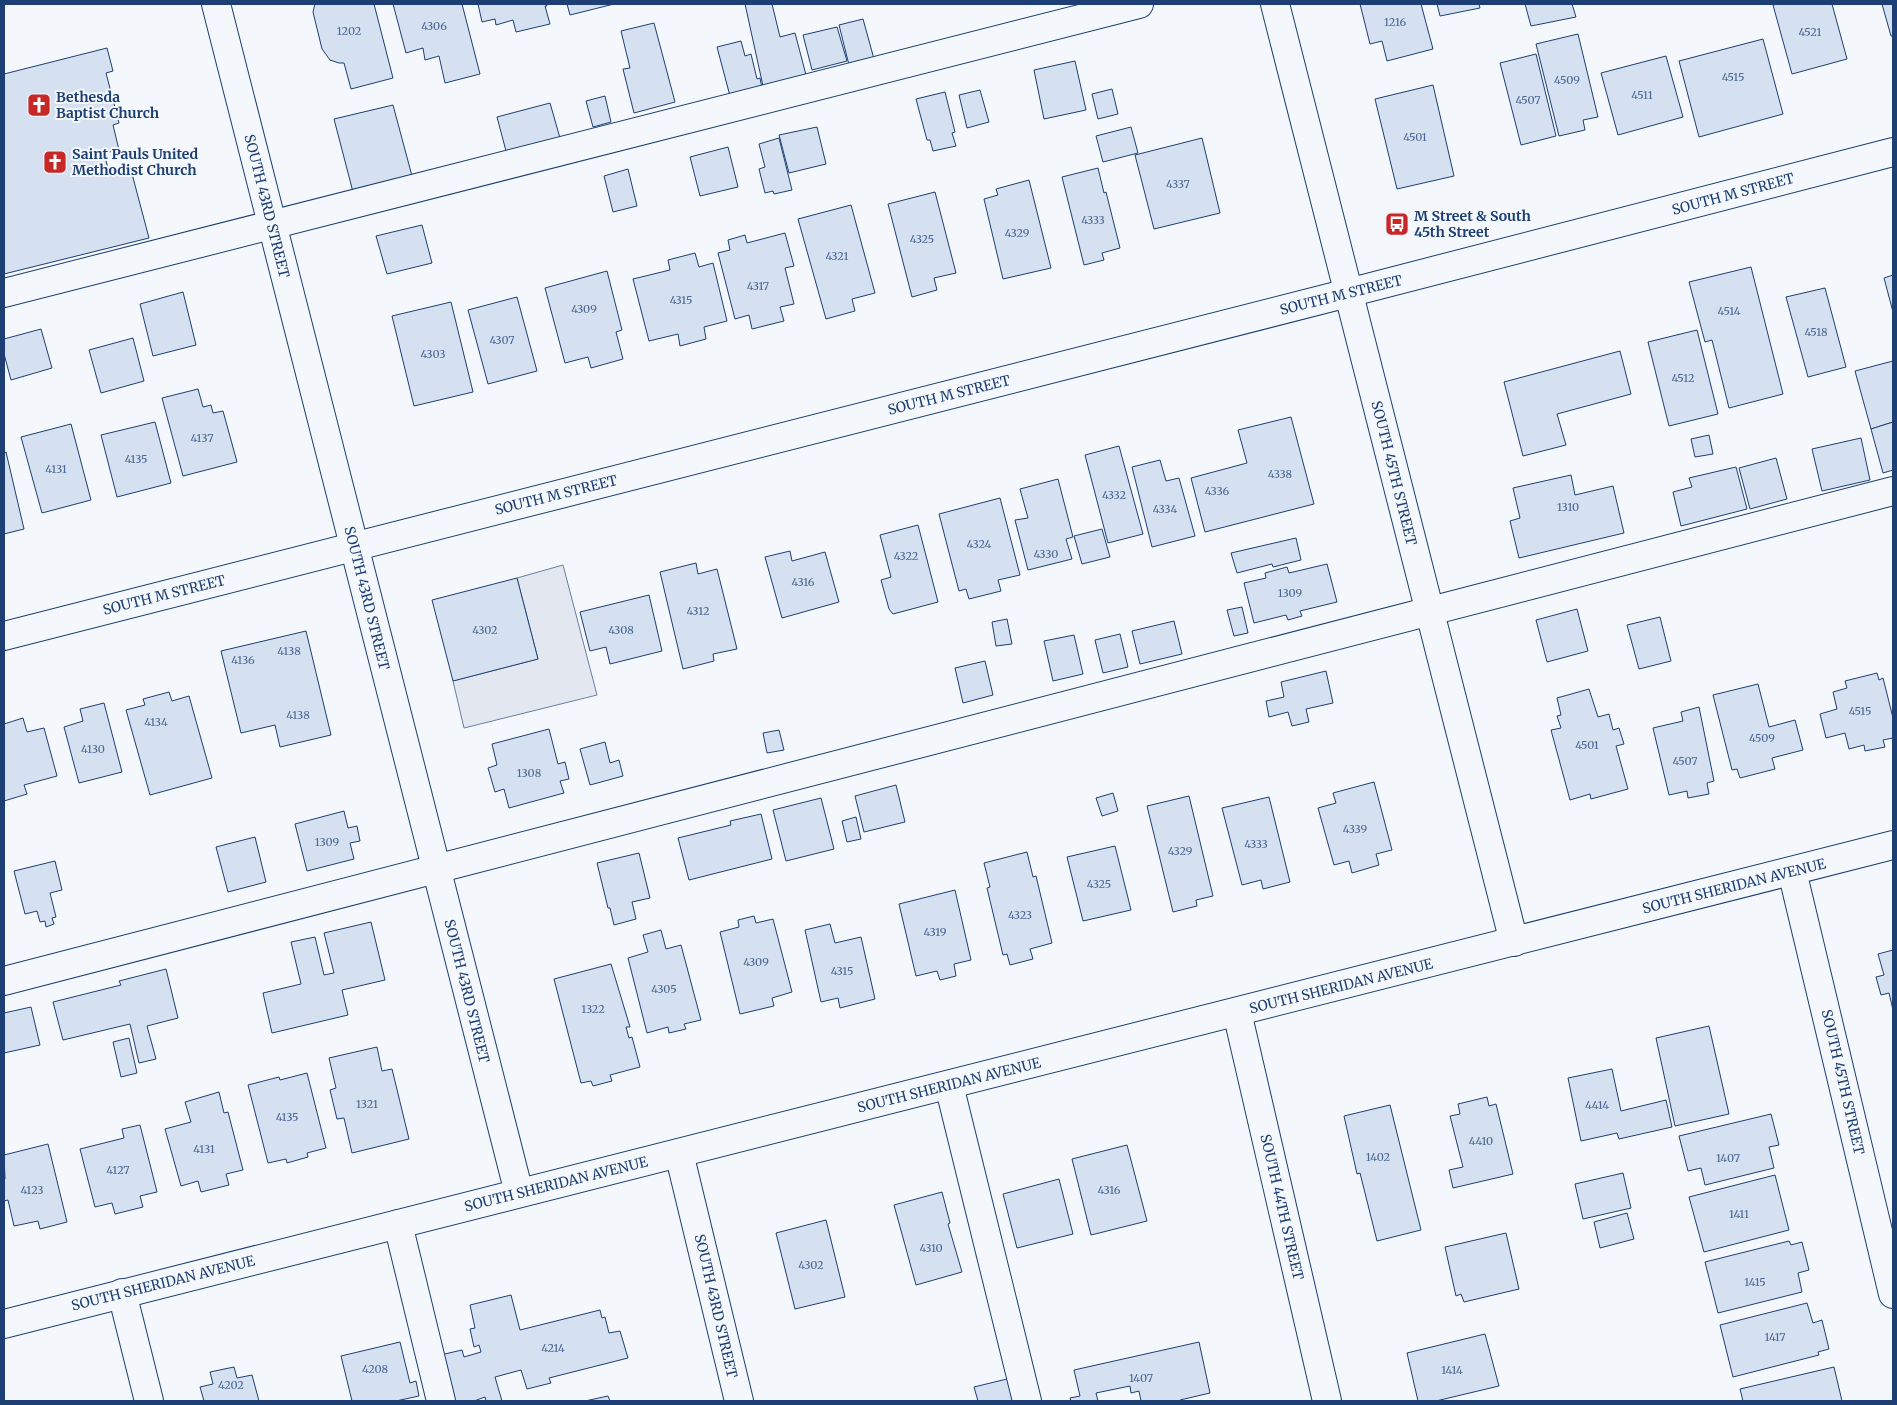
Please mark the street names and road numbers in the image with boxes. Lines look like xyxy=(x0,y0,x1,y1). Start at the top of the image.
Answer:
street label: SOUTH 43RD STREET xyxy=(240,132,294,280)
street label: SOUTH M STREET xyxy=(1670,169,1796,219)
street label: SOUTH M STREET xyxy=(1278,271,1404,319)
street label: SOUTH M STREET xyxy=(886,371,1012,419)
street label: SOUTH 45TH STREET xyxy=(1367,399,1421,547)
street label: SOUTH M STREET xyxy=(493,471,619,519)
street label: SOUTH 43RD STREET xyxy=(340,524,394,672)
street label: SOUTH M STREET xyxy=(101,571,227,619)
street label: SOUTH SHERIDAN AVENUE xyxy=(1640,854,1828,918)
street label: SOUTH 43RD STREET xyxy=(440,917,494,1065)
street label: SOUTH SHERIDAN AVENUE xyxy=(1247,954,1435,1018)
street label: SOUTH 45TH STREET xyxy=(1818,1008,1869,1157)
street label: SOUTH SHERIDAN AVENUE xyxy=(855,1053,1043,1117)
street label: SOUTH 44TH STREET xyxy=(1256,1132,1308,1282)
street label: SOUTH SHERIDAN AVENUE xyxy=(462,1152,650,1216)
street label: SOUTH 43RD STREET xyxy=(691,1232,741,1380)
street label: SOUTH SHERIDAN AVENUE xyxy=(69,1251,257,1315)

